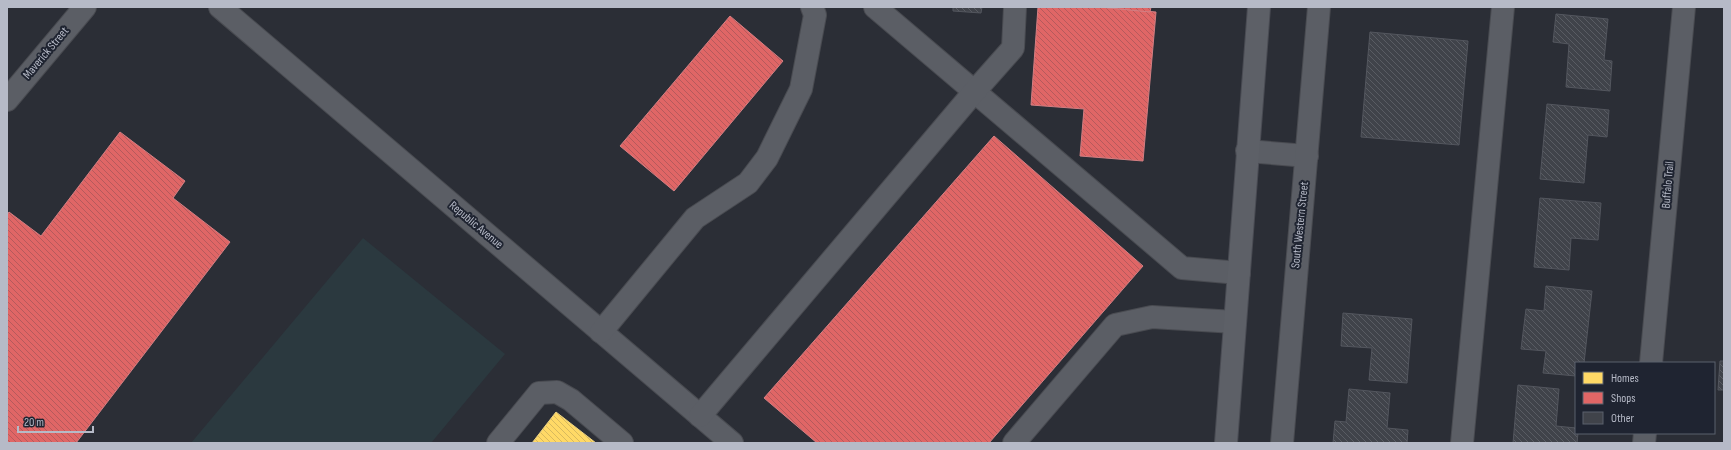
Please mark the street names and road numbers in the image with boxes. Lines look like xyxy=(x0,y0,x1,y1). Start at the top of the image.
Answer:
street label: Maverick Street xyxy=(20,24,72,82)
street label: Buffalo Trail xyxy=(1658,161,1678,209)
street label: South Western Street xyxy=(1288,181,1312,269)
street label: Republic Avenue xyxy=(446,198,506,252)

